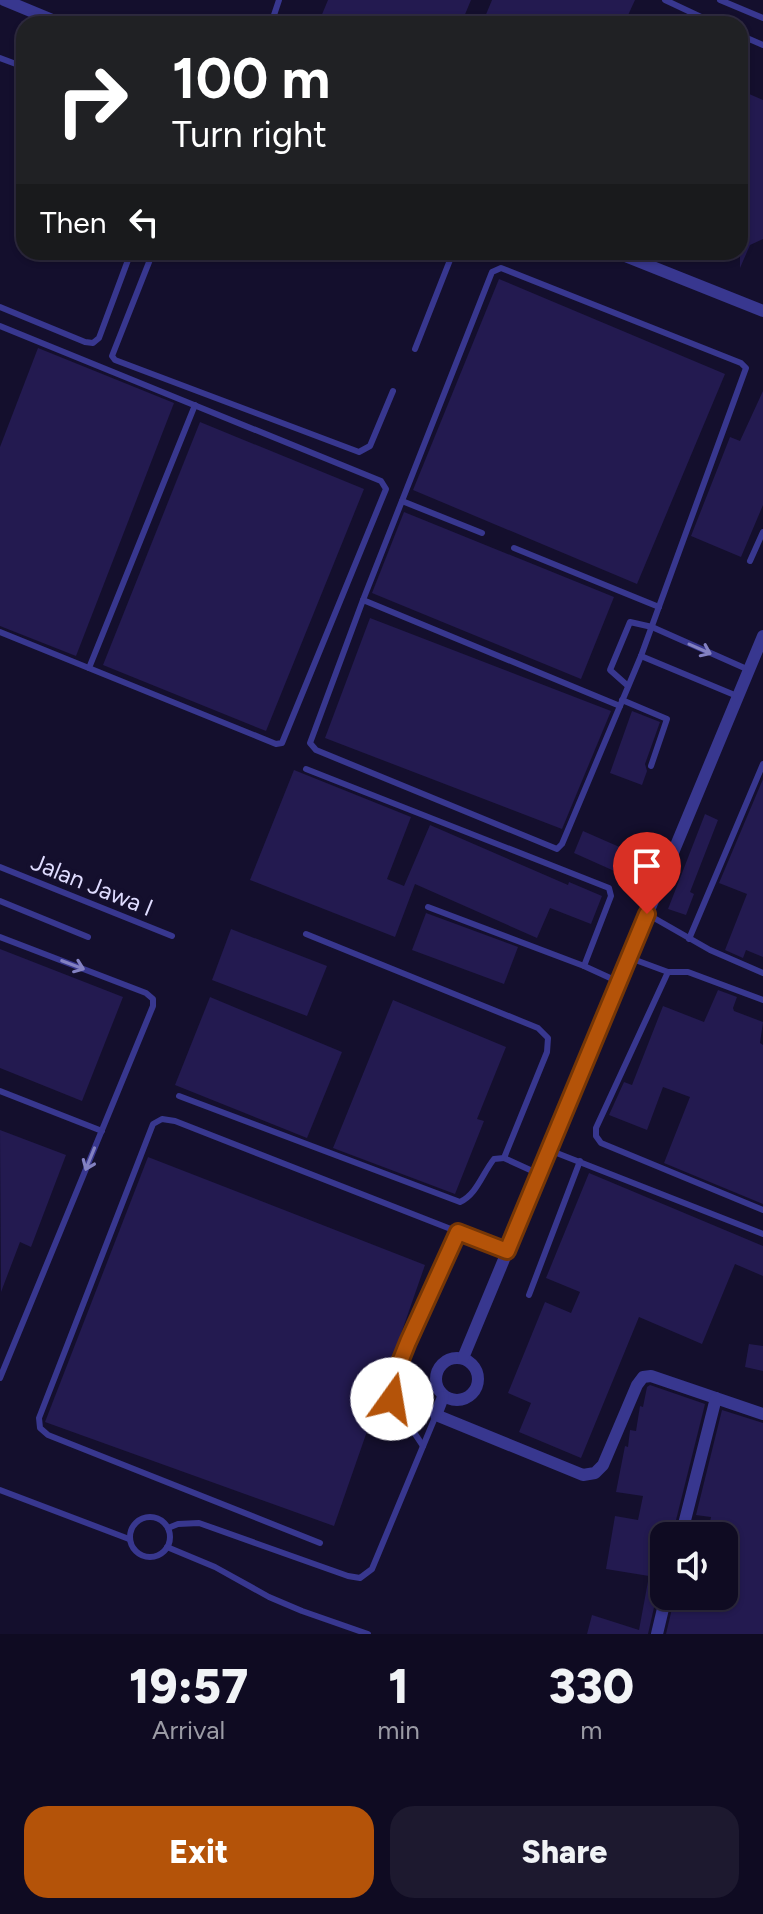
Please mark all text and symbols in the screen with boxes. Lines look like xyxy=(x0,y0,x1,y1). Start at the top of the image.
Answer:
text: 100 m xyxy=(172,45,330,112)
icon: right xyxy=(40,48,144,152)
text: Turn right xyxy=(172,113,327,156)
icon: left xyxy=(122,200,166,244)
text: Then xyxy=(40,204,106,241)
one-way arrow xyxy=(687,642,712,657)
pin xyxy=(613,832,681,914)
icon: arrive xyxy=(625,844,669,888)
street label: Jalan Jawa I xyxy=(27,847,157,922)
one-way arrow xyxy=(60,959,85,973)
one-way arrow xyxy=(82,1146,96,1171)
position arrow xyxy=(350,1357,434,1441)
map controls xyxy=(650,1522,738,1610)
button: sound xyxy=(650,1522,738,1610)
text: 19:57 xyxy=(129,1657,248,1715)
text: 1 xyxy=(388,1657,409,1715)
text: 330 xyxy=(549,1657,634,1715)
text: Arrival xyxy=(152,1714,225,1746)
text: min xyxy=(377,1714,420,1746)
text: m xyxy=(580,1714,603,1746)
button: Exit xyxy=(24,1806,374,1898)
button: Share xyxy=(390,1806,739,1898)

